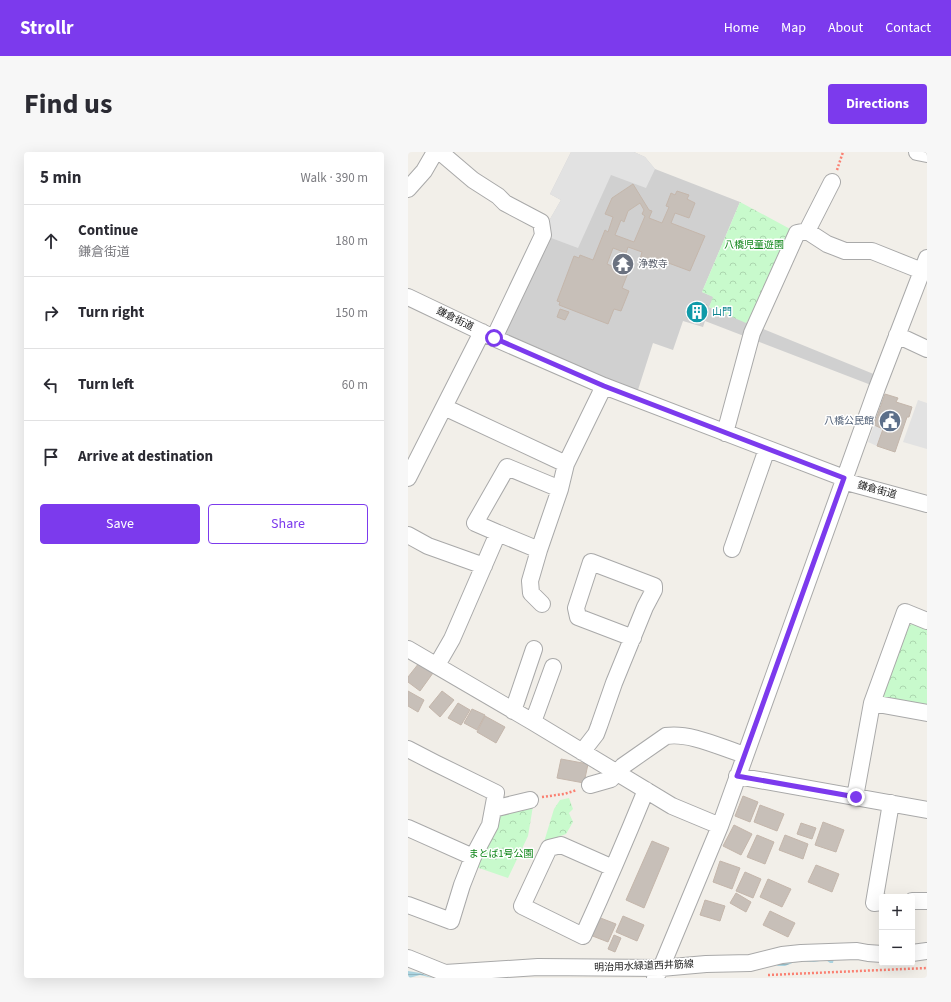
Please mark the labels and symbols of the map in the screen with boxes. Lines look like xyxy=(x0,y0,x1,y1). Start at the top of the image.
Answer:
park label: 八橋児童遊園 xyxy=(724,238,784,252)
temple icon: 浄教寺 xyxy=(610,251,636,277)
place label: 浄教寺 xyxy=(638,257,668,271)
building icon: 山門 xyxy=(684,299,710,325)
street label: 鎌倉街道 xyxy=(434,304,476,334)
place label: 山門 xyxy=(712,305,732,319)
route start xyxy=(485,329,503,347)
public building icon: 八橋公民館 xyxy=(877,408,903,434)
place label: 八橋公民館 xyxy=(824,414,874,428)
street label: 鎌倉街道 xyxy=(856,478,898,502)
route end xyxy=(847,788,865,806)
park label: まとば1号公園 xyxy=(469,847,533,861)
street label: 明治用水緑道西井筋線 xyxy=(594,957,694,975)

